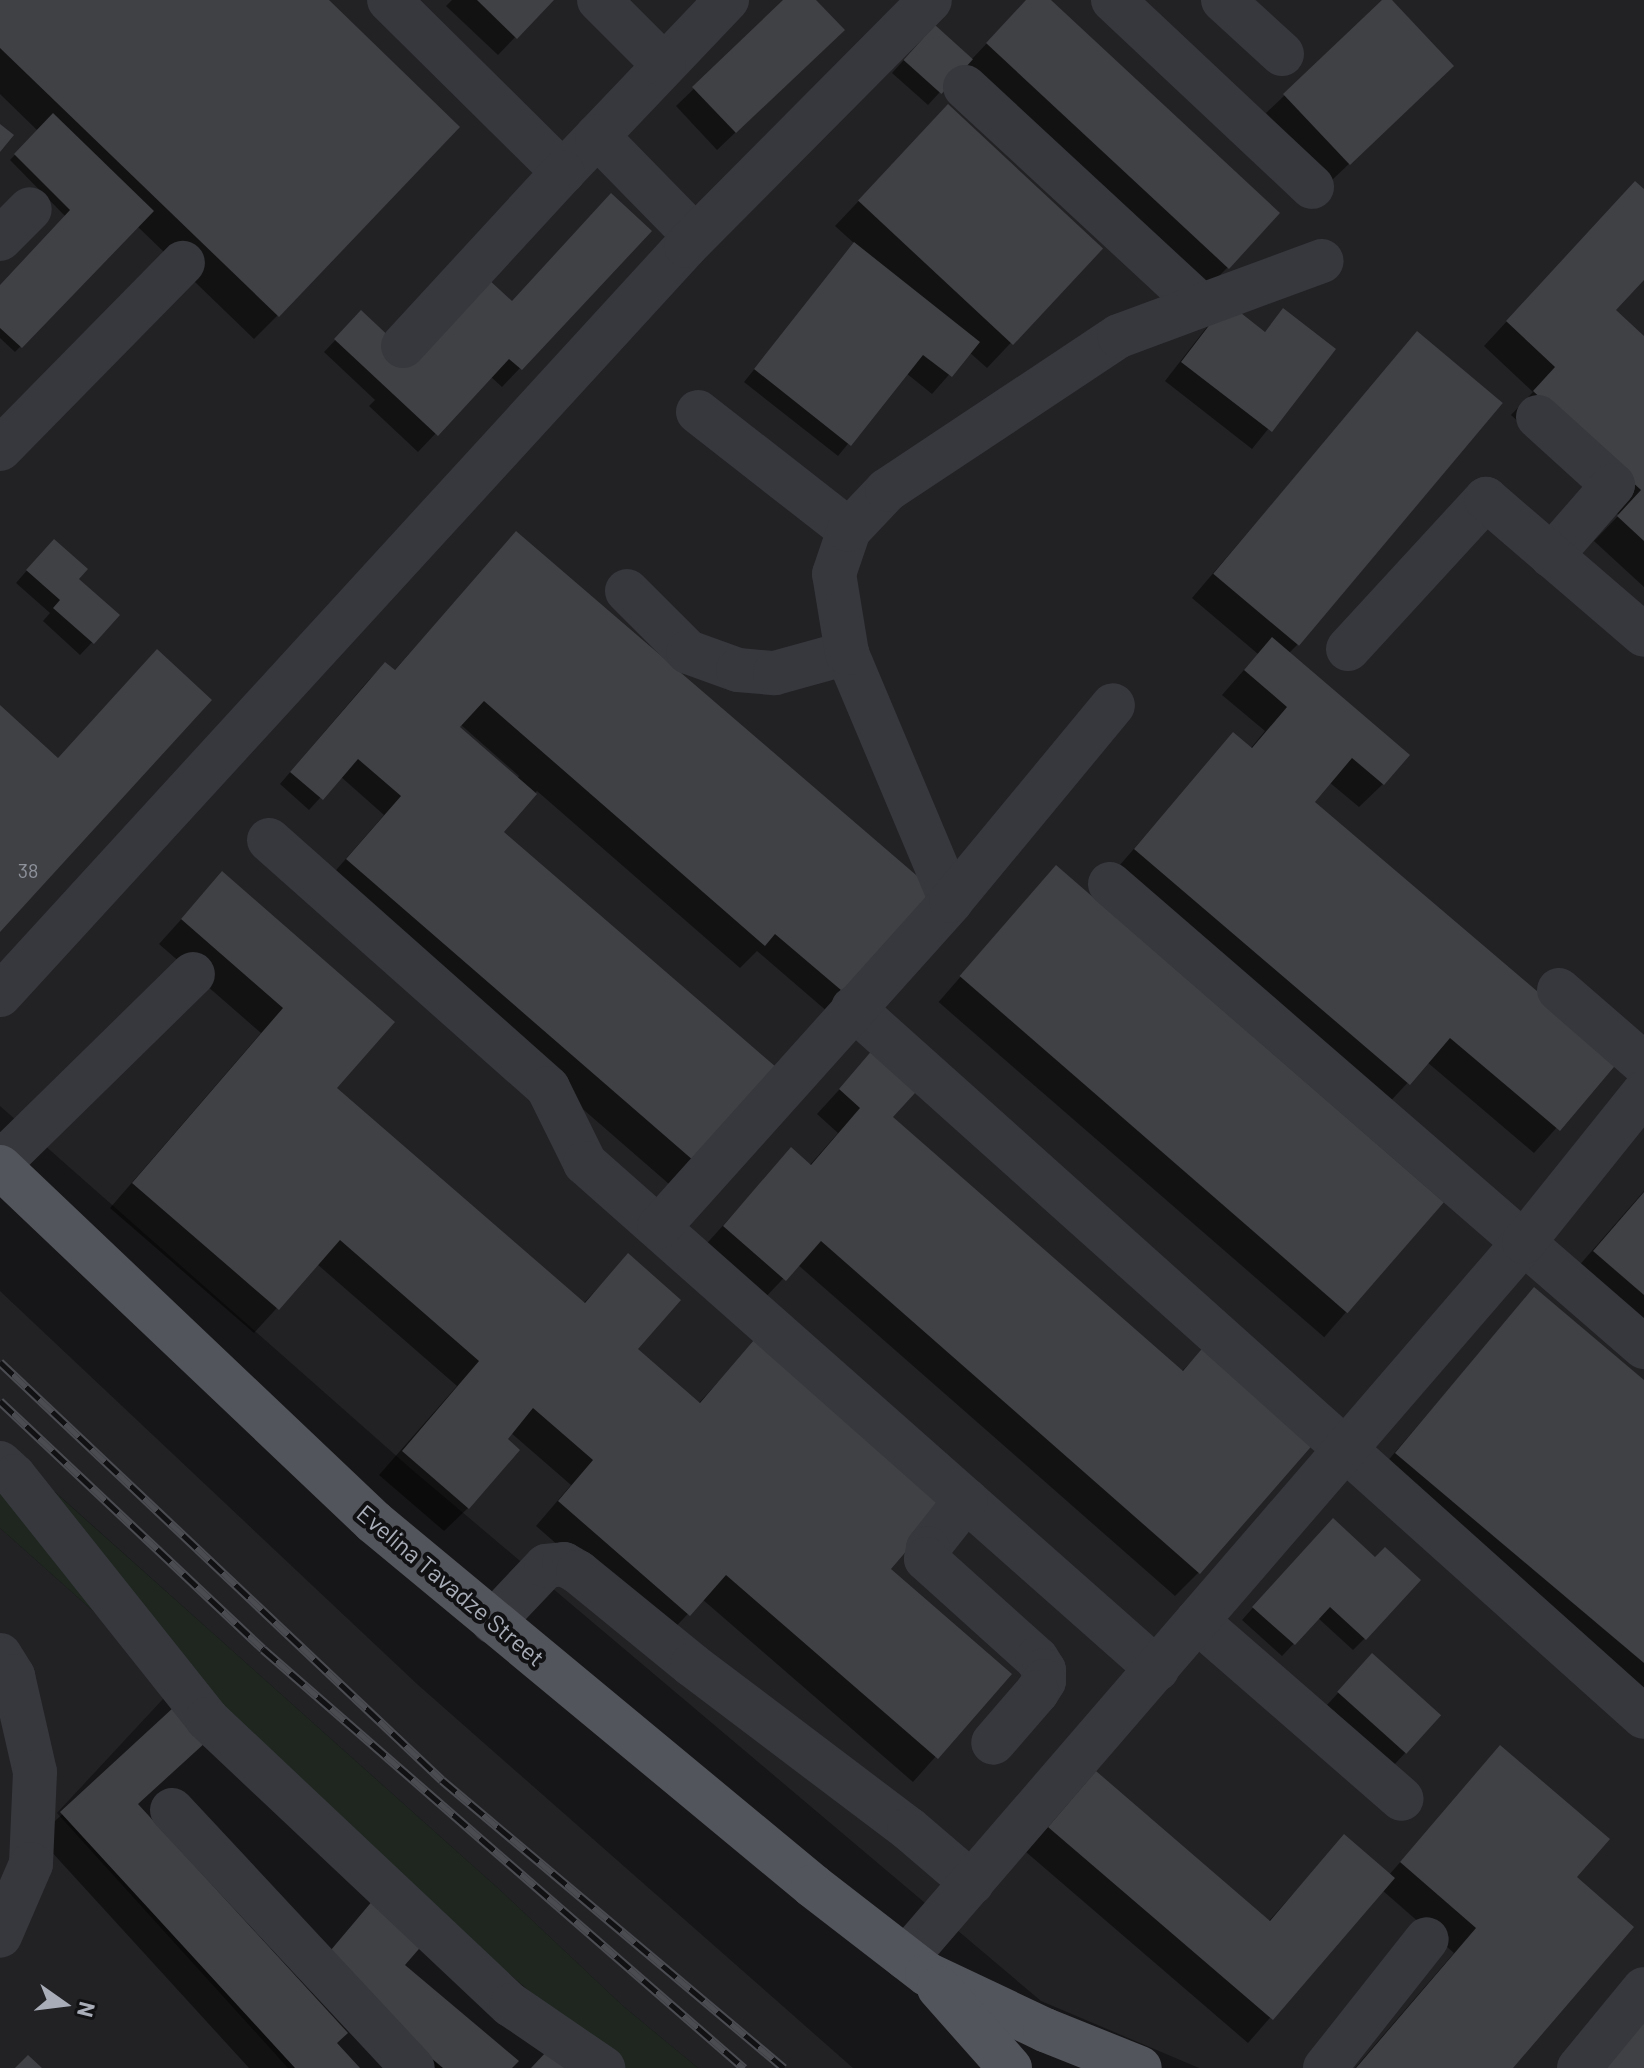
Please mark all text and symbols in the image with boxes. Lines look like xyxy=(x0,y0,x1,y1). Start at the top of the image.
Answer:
house number: 38 xyxy=(18,858,38,882)
street label: Evelina Tavadze Street xyxy=(351,1498,551,1672)
north arrow xyxy=(24,1964,104,2044)
text: N xyxy=(73,2000,102,2020)

